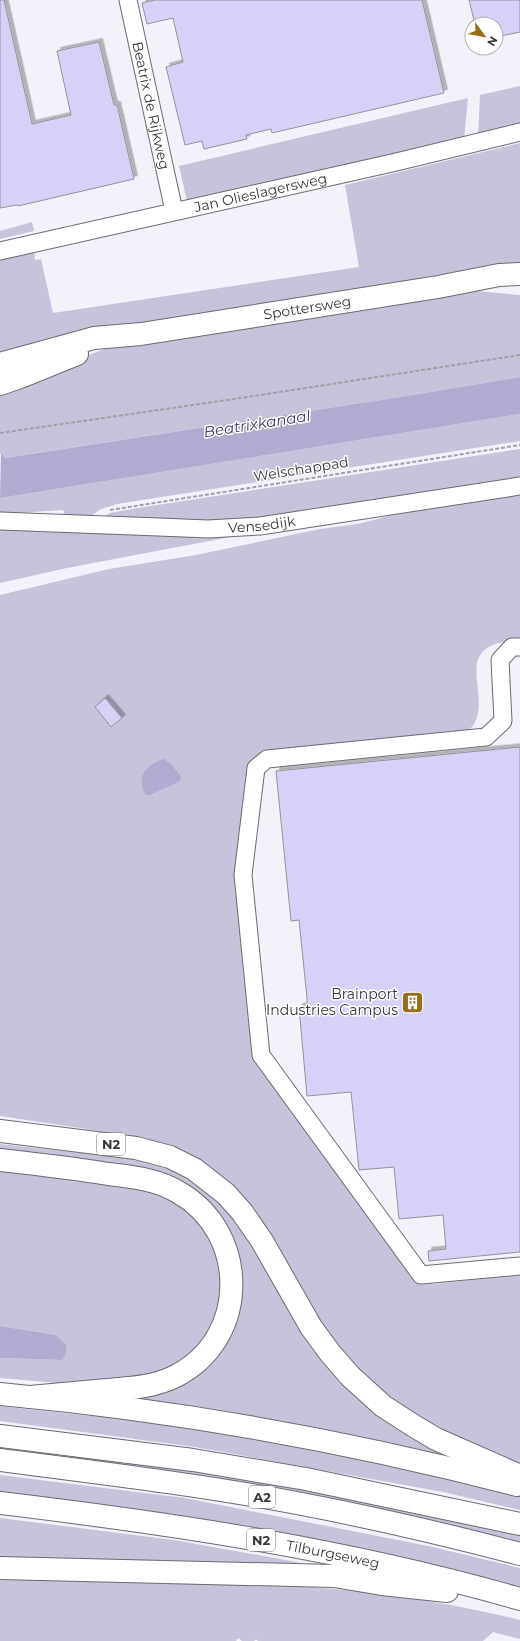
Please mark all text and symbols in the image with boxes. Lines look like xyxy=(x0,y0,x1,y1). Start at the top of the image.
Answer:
north arrow xyxy=(464,16,504,56)
text: N xyxy=(484,34,501,49)
street label: Beatrix de Rijkweg xyxy=(128,40,174,171)
street label: Jan Olieslagersweg xyxy=(191,169,329,216)
street label: Spottersweg xyxy=(262,292,352,324)
water label: Beatrixkanaal xyxy=(202,406,312,441)
street label: Welschappad xyxy=(252,453,350,485)
street label: Vensedijk xyxy=(227,512,297,537)
place label: Brainport Industries Campus xyxy=(266,985,398,1019)
building icon: Brainport Industries Campus xyxy=(400,989,426,1015)
road number: N2 xyxy=(97,1133,125,1155)
road number: A2 xyxy=(249,1486,275,1508)
road number: N2 xyxy=(247,1529,275,1551)
street label: Tilburgseweg xyxy=(285,1536,381,1572)

